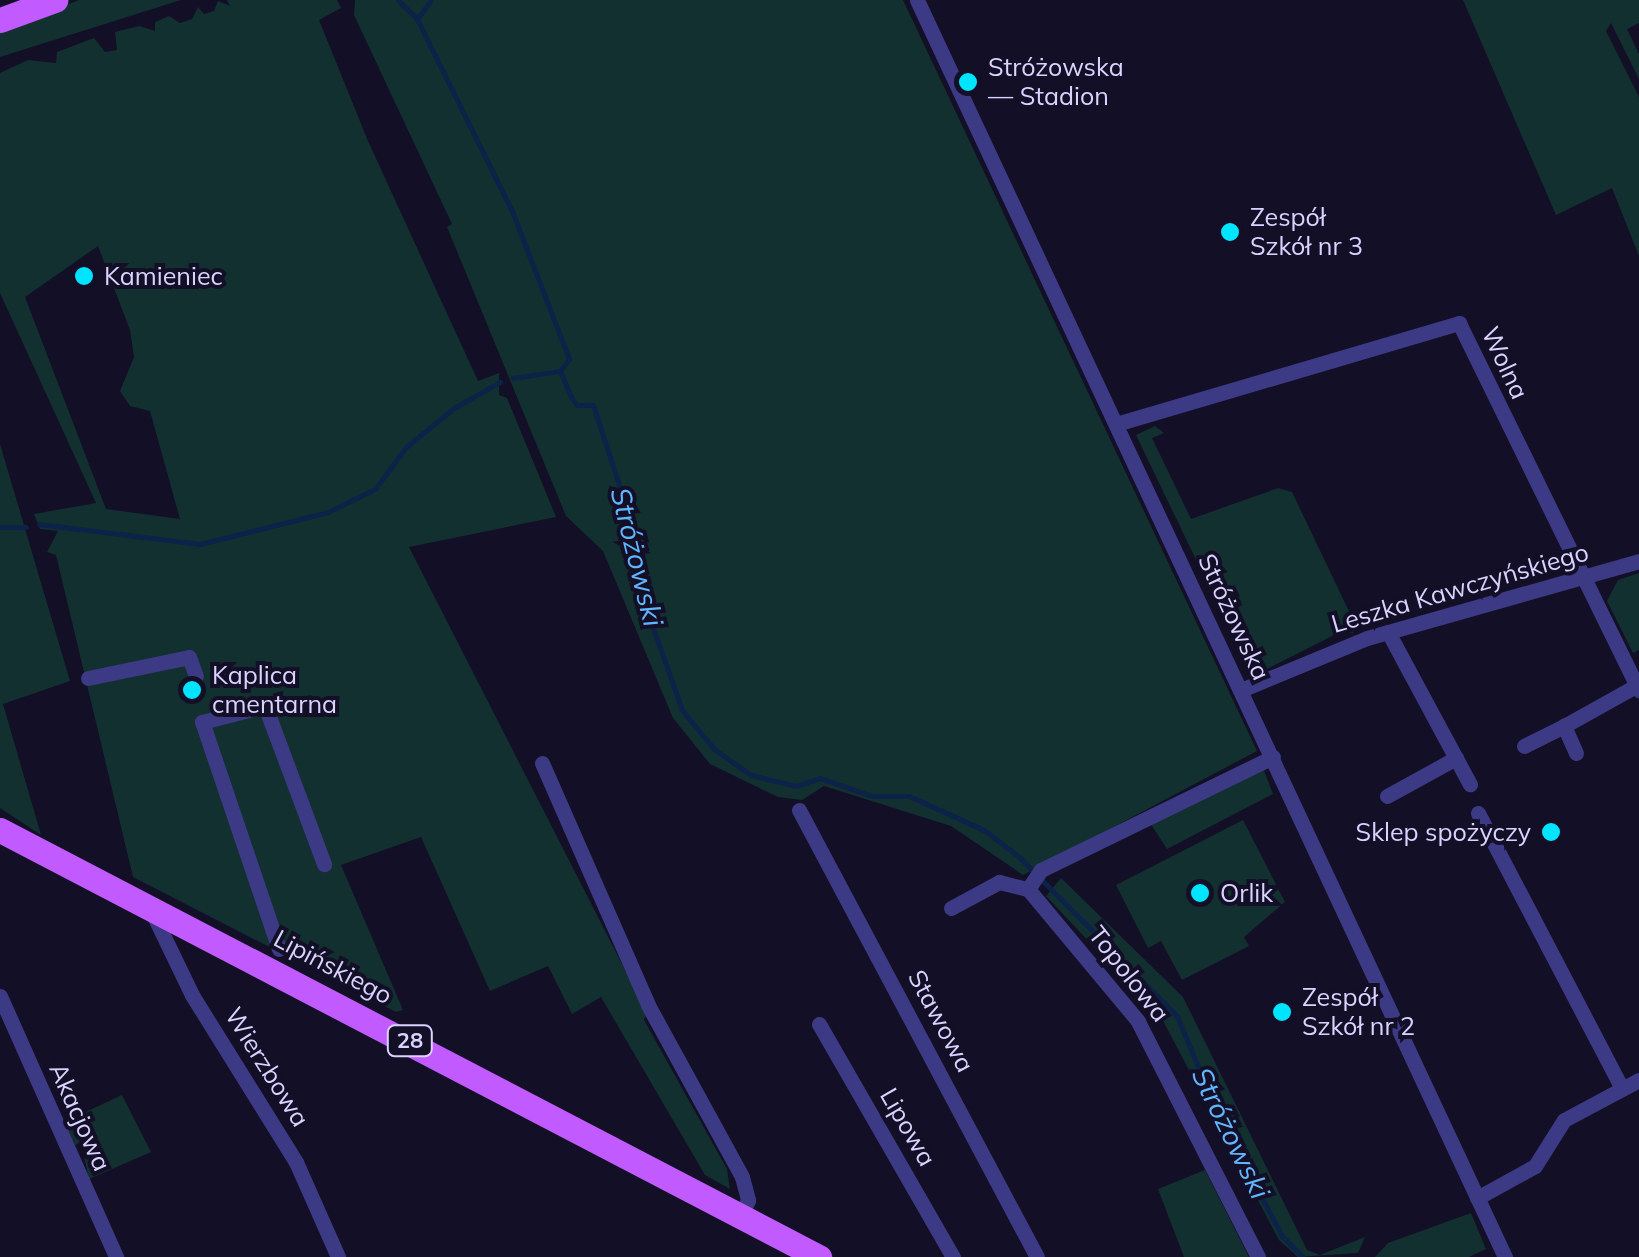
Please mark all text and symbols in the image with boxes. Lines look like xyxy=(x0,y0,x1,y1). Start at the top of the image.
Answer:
place label: Stróżowska — Stadion xyxy=(988,53,1124,112)
marker: Stróżowska — Stadion xyxy=(957,71,979,93)
place label: Zespół Szkół nr 3 xyxy=(1250,203,1363,262)
marker: Zespół Szkół nr 3 xyxy=(1219,221,1241,243)
place label: Kamieniec xyxy=(104,261,223,291)
marker: Kamieniec xyxy=(73,265,95,287)
street label: Wolna xyxy=(1475,322,1535,404)
water label: Stróżowski xyxy=(604,484,670,630)
street label: Leszka Kawczyńskiego xyxy=(1328,537,1592,639)
street label: Stróżowska xyxy=(1192,549,1276,685)
place label: Kaplica cmentarna xyxy=(212,661,337,720)
marker: Kaplica cmentarna xyxy=(181,679,203,701)
place label: Sklep spożyczy xyxy=(1356,817,1531,847)
marker: Sklep spożyczy xyxy=(1540,821,1562,843)
place label: Orlik xyxy=(1220,878,1273,908)
marker: Orlik xyxy=(1189,882,1211,904)
street label: Topolowa xyxy=(1082,920,1176,1028)
street label: Lipińskiego xyxy=(269,923,397,1011)
street label: Stawowa xyxy=(902,965,980,1077)
place label: Zespół Szkół nr 2 xyxy=(1302,983,1415,1042)
marker: Zespół Szkół nr 2 xyxy=(1271,1001,1293,1023)
street label: Wierzbowa xyxy=(219,1002,315,1132)
road number: 28 xyxy=(385,1024,435,1058)
street label: Akacjowa xyxy=(43,1058,117,1176)
water label: Stróżowski xyxy=(1185,1062,1277,1204)
street label: Lipowa xyxy=(874,1083,942,1171)

